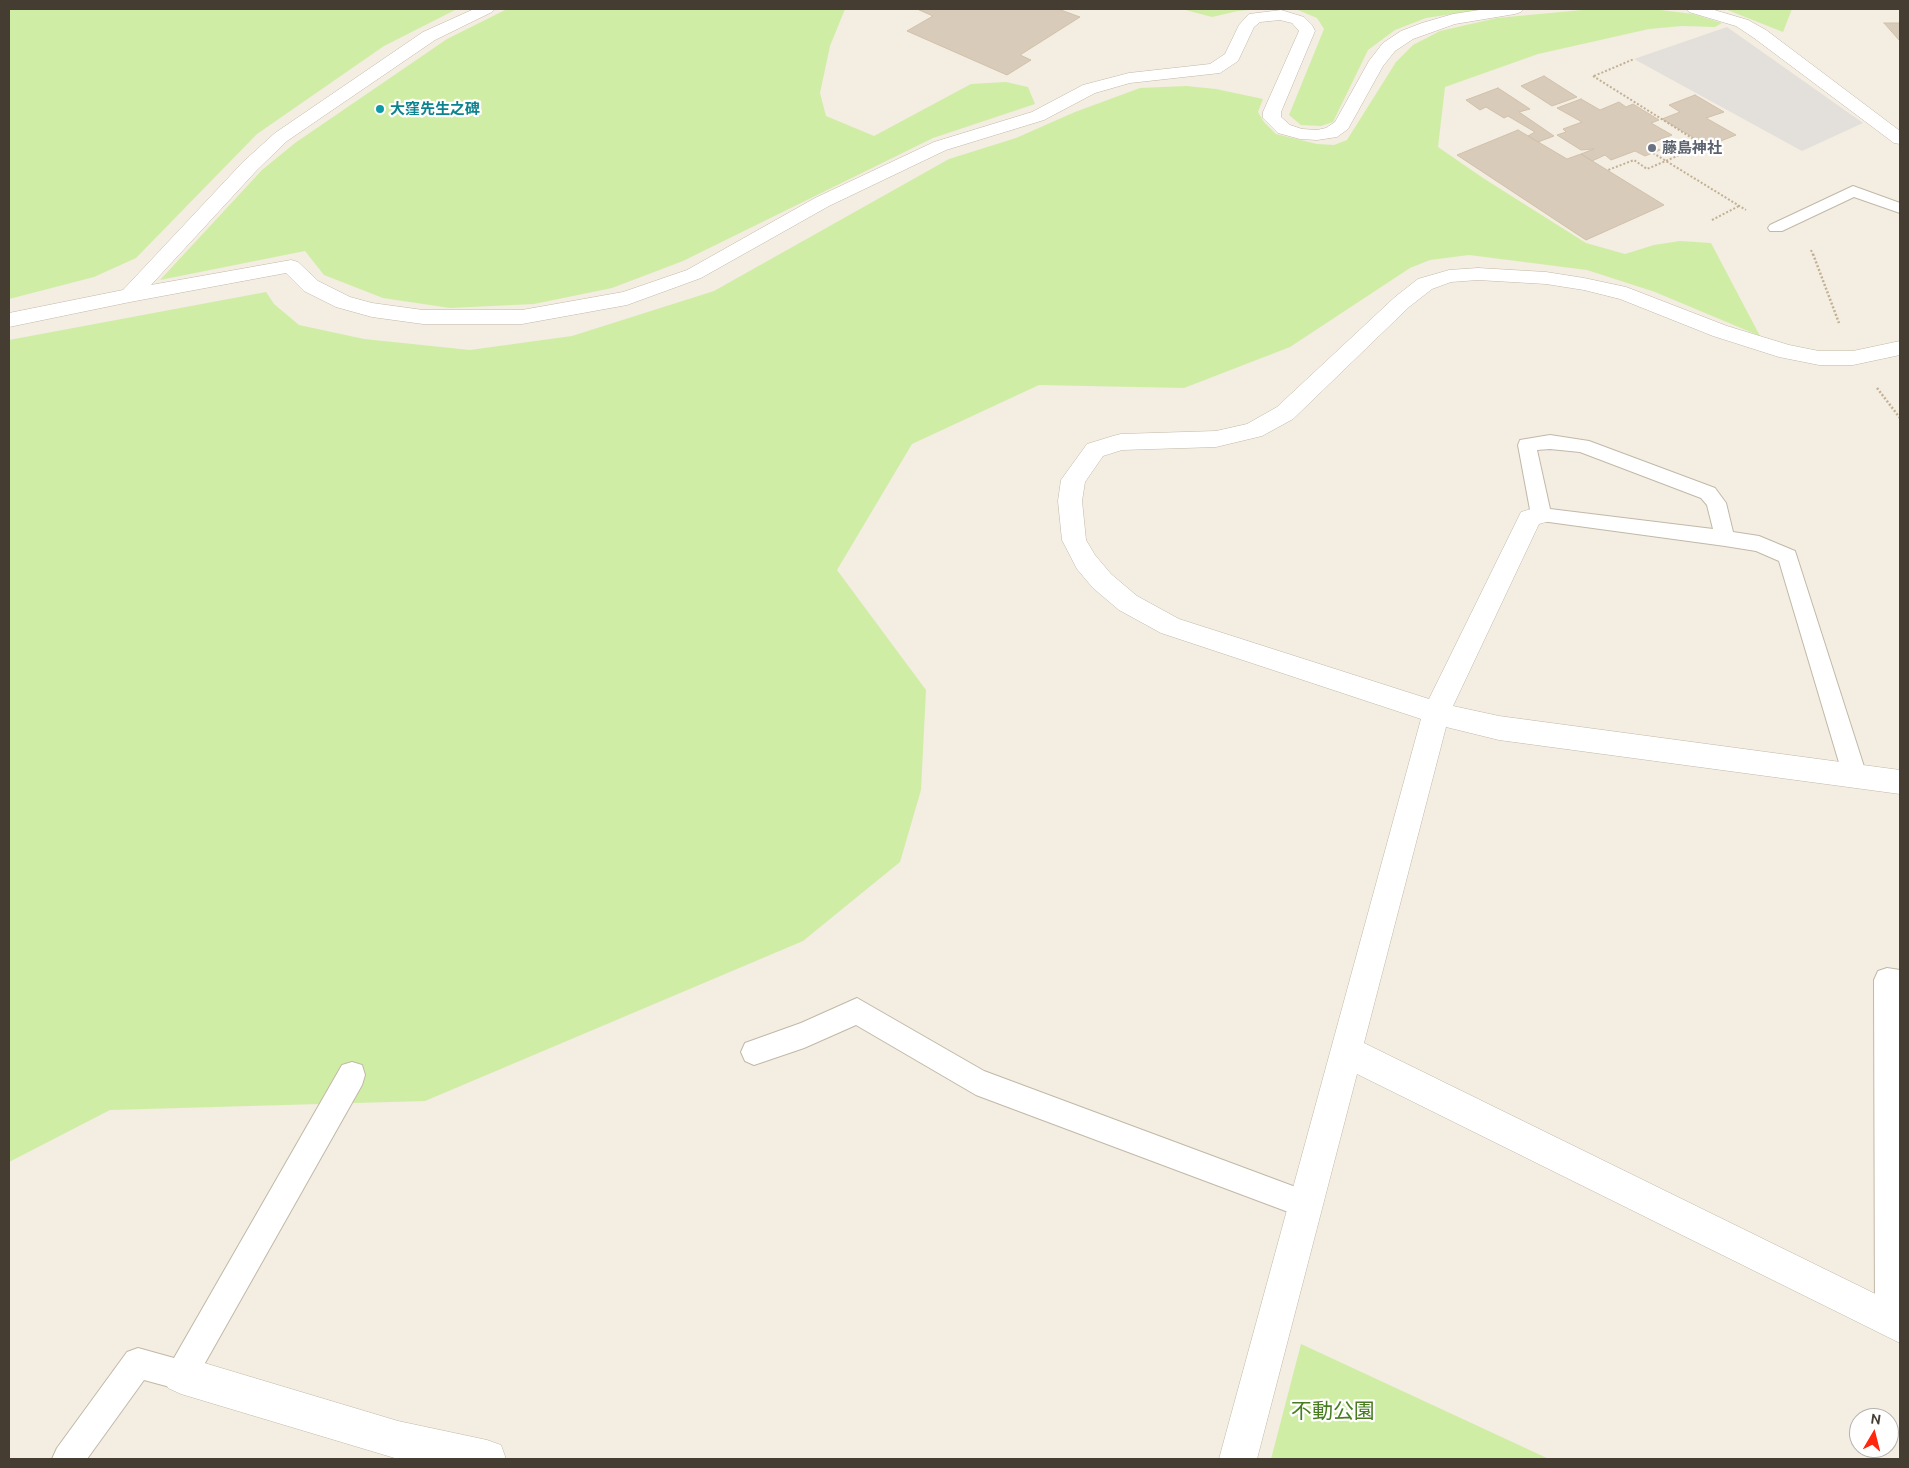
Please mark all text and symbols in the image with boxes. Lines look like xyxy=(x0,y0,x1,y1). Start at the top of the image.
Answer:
place label: 大窪先生之碑 xyxy=(390,100,480,118)
marker: 大窪先生之碑 xyxy=(374,103,386,115)
place label: 藤島神社 xyxy=(1662,139,1722,157)
marker: 藤島神社 xyxy=(1646,142,1658,154)
park label: 不動公園 xyxy=(1291,1398,1375,1424)
north arrow xyxy=(1849,1408,1899,1458)
text: N xyxy=(1870,1410,1882,1428)

